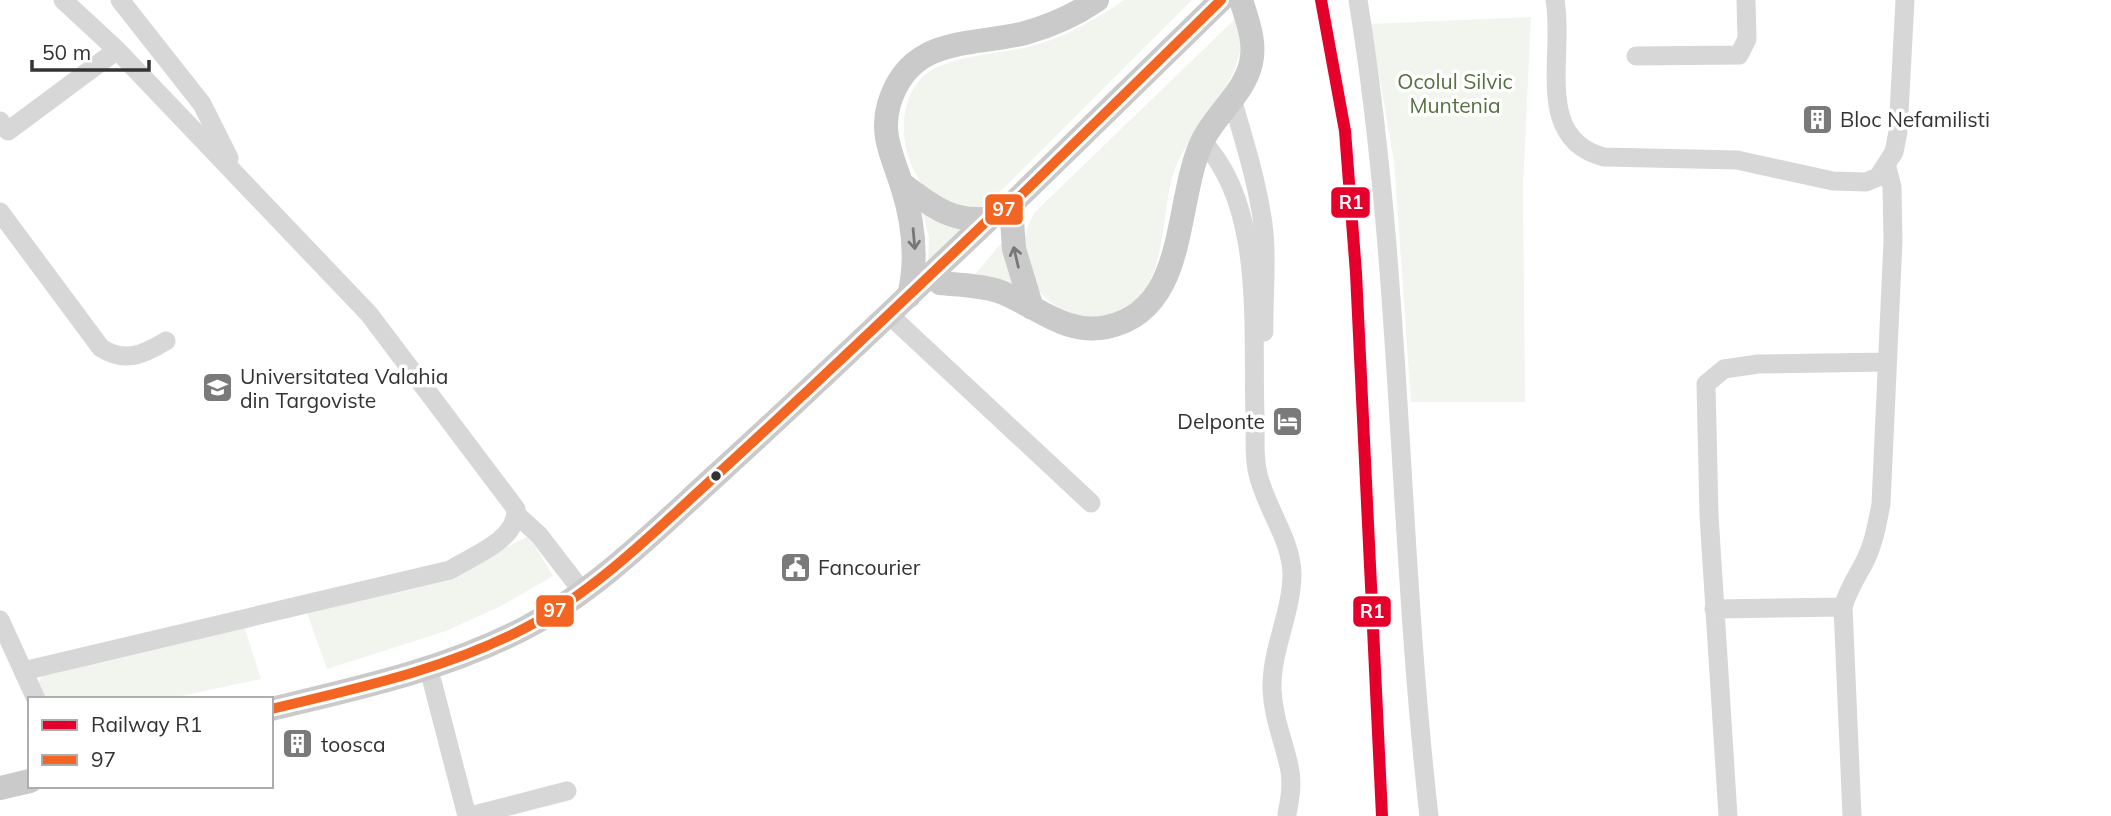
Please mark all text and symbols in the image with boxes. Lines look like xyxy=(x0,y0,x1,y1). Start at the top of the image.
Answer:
scale bar xyxy=(32,28,149,72)
text: 50 m xyxy=(42,39,91,65)
park label: Ocolul Silvic Muntenia xyxy=(1397,68,1513,118)
building icon: Bloc Nefamilisti xyxy=(1800,102,1834,136)
place label: Bloc Nefamilisti xyxy=(1840,106,1990,132)
line badge: R1 xyxy=(1330,186,1371,219)
text: R1 xyxy=(1339,190,1363,214)
line badge: 97 xyxy=(984,193,1024,226)
text: 97 xyxy=(993,197,1015,221)
one-way arrow xyxy=(907,227,920,250)
one-way arrow xyxy=(1009,246,1023,269)
place label: Universitatea Valahia din Targoviste xyxy=(240,363,448,413)
school or university icon: Universitatea Valahia din Targoviste xyxy=(200,371,234,405)
hotel icon: Delponte xyxy=(1271,404,1305,438)
place label: Delponte xyxy=(1177,408,1265,434)
unlabelled marker xyxy=(709,469,723,483)
public building icon: Fancourier xyxy=(778,550,812,584)
place label: Fancourier xyxy=(818,554,921,580)
line badge: 97 xyxy=(535,594,575,628)
line badge: R1 xyxy=(1352,595,1392,628)
text: 97 xyxy=(544,598,566,622)
text: R1 xyxy=(1360,599,1384,623)
legend xyxy=(28,697,273,788)
text: Railway R1 xyxy=(91,711,202,737)
building icon: toosca xyxy=(281,727,315,761)
place label: toosca xyxy=(321,731,386,757)
text: 97 xyxy=(91,746,116,772)

